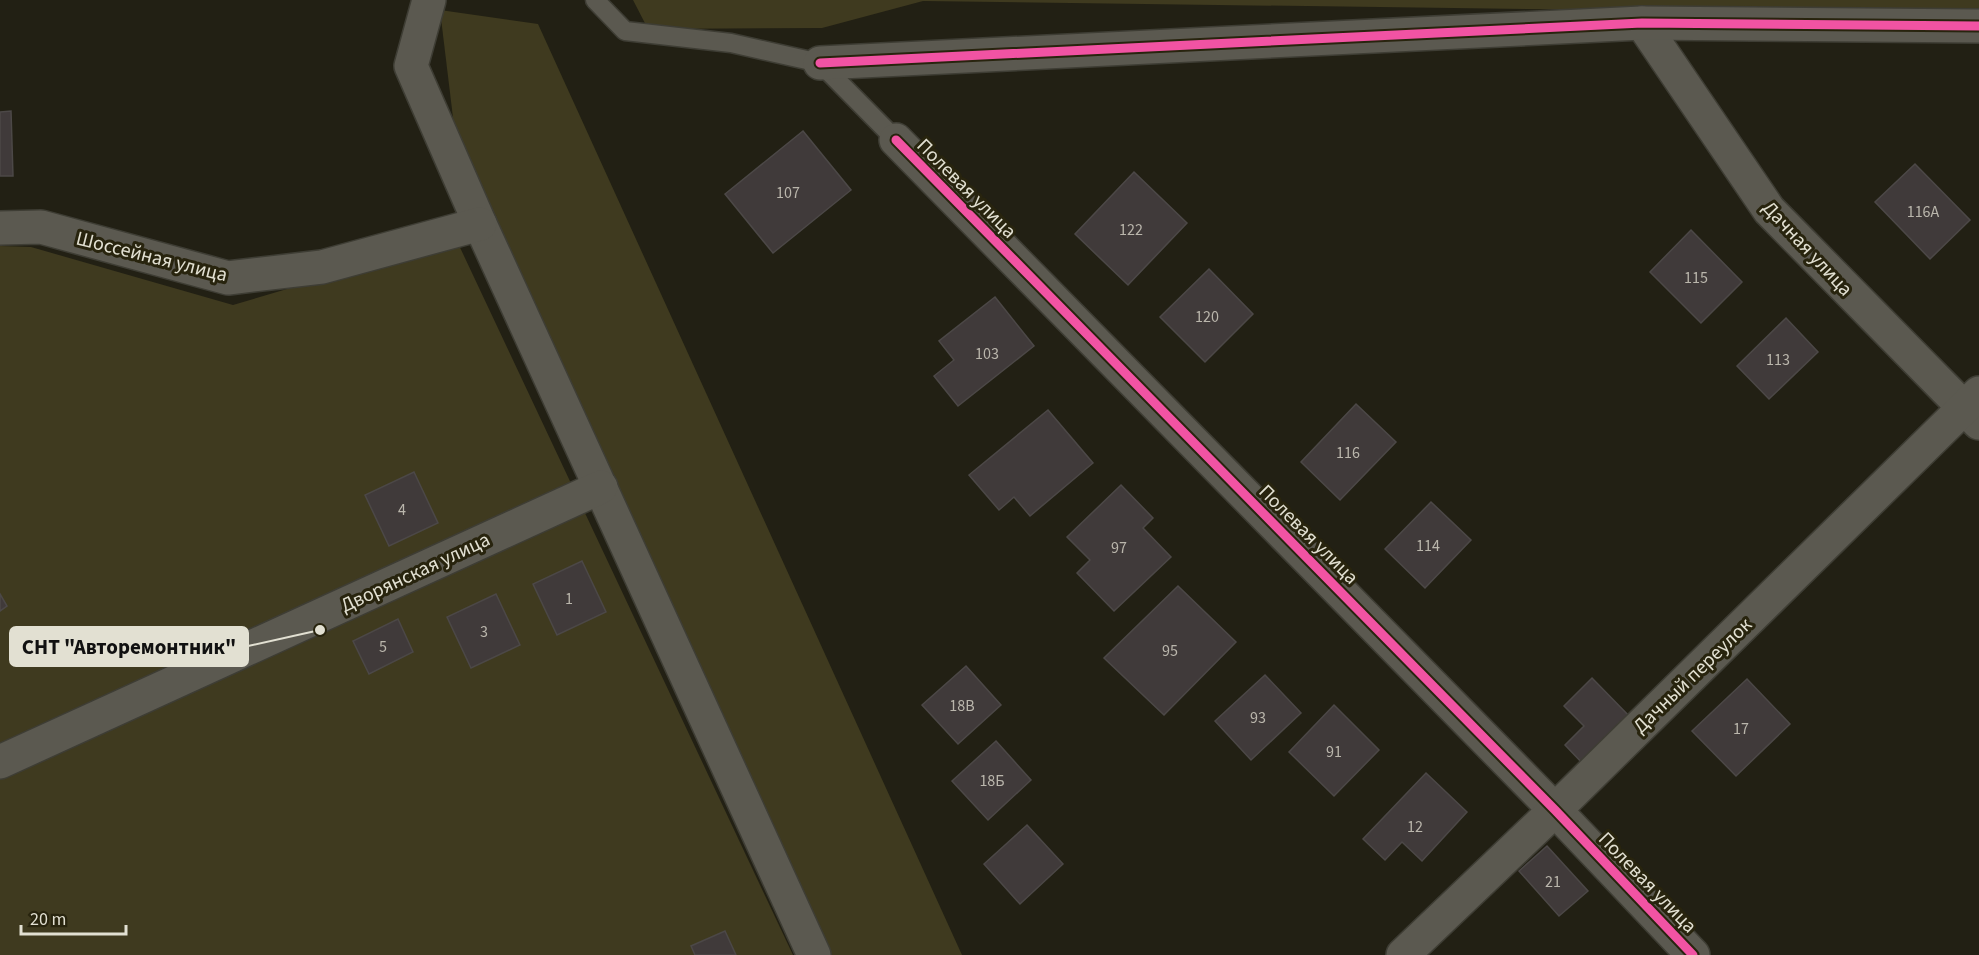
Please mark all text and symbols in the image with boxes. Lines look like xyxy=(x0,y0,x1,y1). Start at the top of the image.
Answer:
street label: Полевая улица xyxy=(910,132,1023,245)
house number: 107 xyxy=(776,182,800,204)
street label: Дачная улица xyxy=(1756,195,1859,303)
house number: 116А xyxy=(1907,201,1940,223)
house number: 122 xyxy=(1119,219,1143,241)
street label: Шоссейная улица xyxy=(73,225,230,289)
house number: 115 xyxy=(1684,267,1708,289)
house number: 120 xyxy=(1195,306,1219,328)
house number: 103 xyxy=(975,343,999,365)
house number: 113 xyxy=(1766,349,1790,371)
house number: 116 xyxy=(1336,442,1360,464)
street label: Полевая улица xyxy=(1252,478,1365,591)
house number: 4 xyxy=(398,499,406,521)
street label: Дворянская улица xyxy=(336,526,495,620)
house number: 114 xyxy=(1416,535,1440,557)
house number: 97 xyxy=(1111,537,1127,559)
house number: 1 xyxy=(565,588,573,610)
street label: Дачный переулок xyxy=(1627,611,1759,740)
house number: 3 xyxy=(480,621,488,643)
callout: СНТ "Авторемонтник" xyxy=(10,627,248,666)
text: СНТ "Авторемонтник" xyxy=(22,632,236,662)
house number: 5 xyxy=(379,636,387,658)
house number: 95 xyxy=(1162,640,1178,662)
house number: 18В xyxy=(949,695,975,717)
house number: 93 xyxy=(1250,707,1266,729)
house number: 17 xyxy=(1733,718,1749,740)
house number: 91 xyxy=(1326,741,1342,763)
house number: 18Б xyxy=(979,770,1005,792)
house number: 12 xyxy=(1407,816,1423,838)
street label: Полевая улица xyxy=(1592,826,1703,940)
house number: 21 xyxy=(1545,871,1561,893)
scale bar xyxy=(21,898,126,936)
text: 20 m xyxy=(30,907,66,932)

